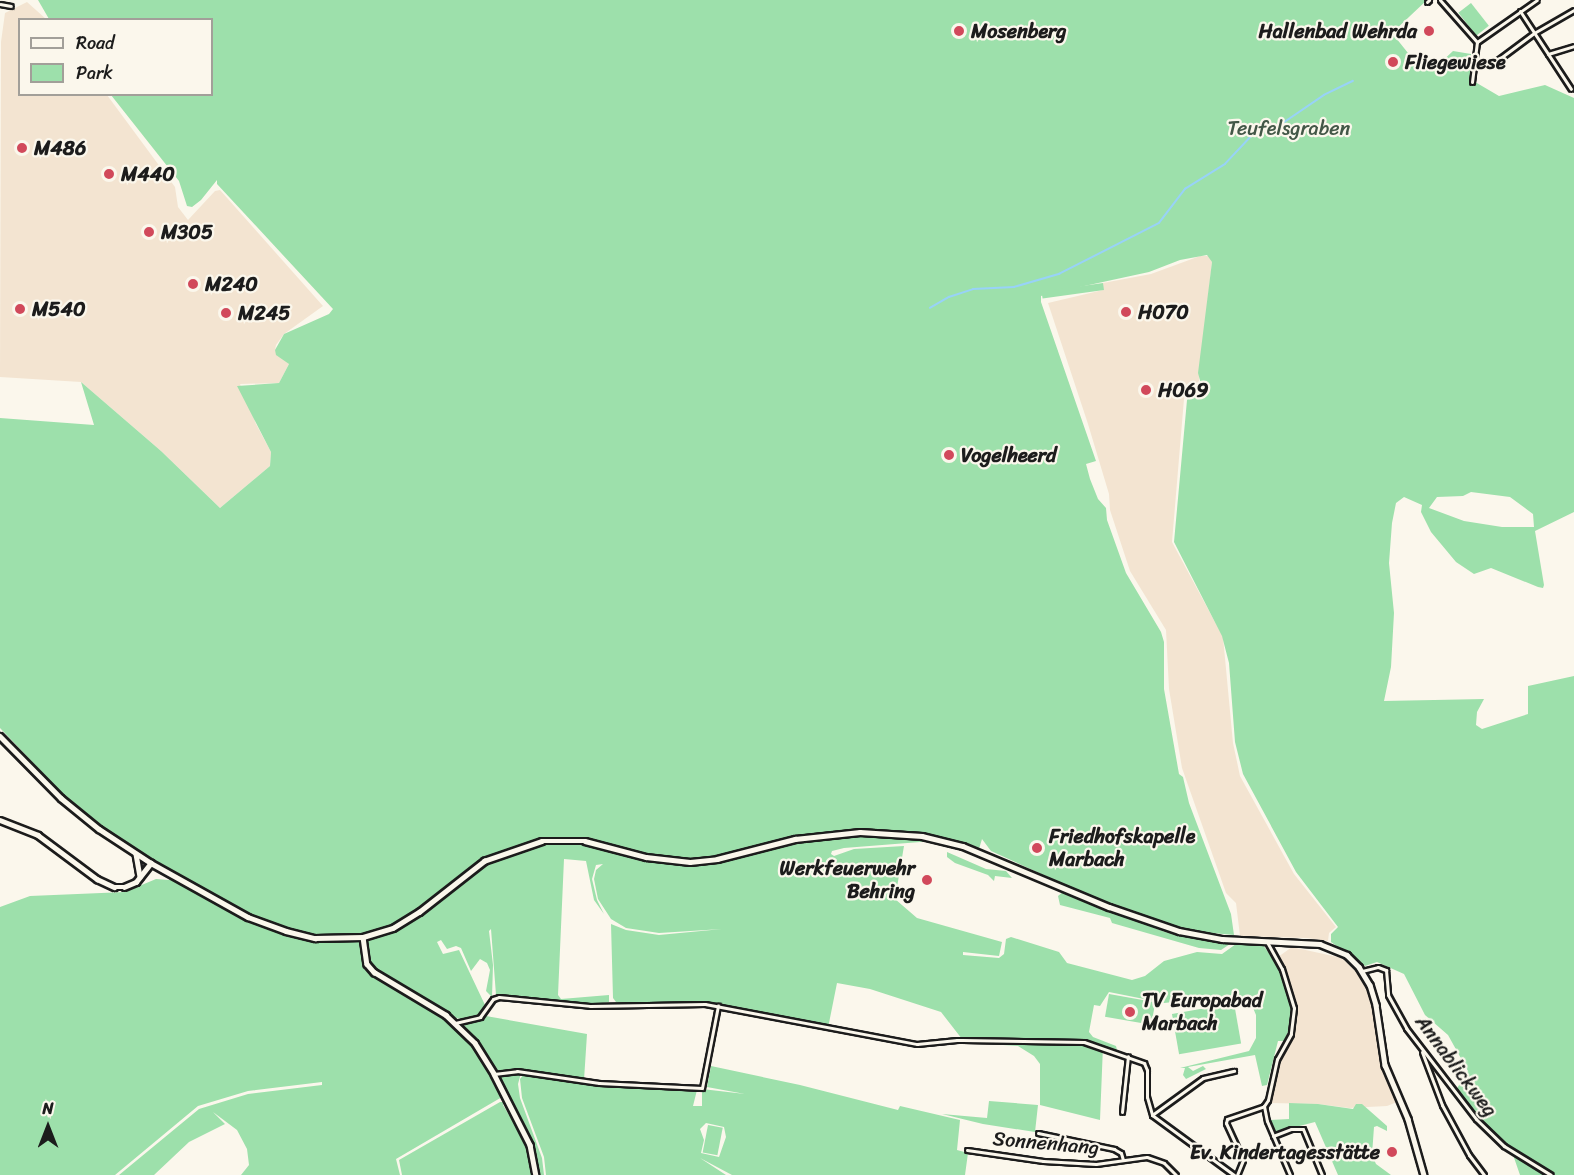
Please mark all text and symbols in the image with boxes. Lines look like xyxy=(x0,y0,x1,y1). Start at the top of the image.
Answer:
legend xyxy=(18,18,213,96)
place label: Mosenberg xyxy=(971,19,1066,43)
place label: Hallenbad Wehrda xyxy=(1259,19,1417,43)
marker: Mosenberg xyxy=(952,24,966,38)
marker: Hallenbad Wehrda xyxy=(1422,24,1436,38)
text: Road xyxy=(76,27,115,59)
place label: Fliegewiese xyxy=(1405,50,1506,74)
marker: Fliegewiese xyxy=(1386,55,1400,69)
text: Park xyxy=(76,57,113,89)
park label: Teufelsgraben xyxy=(1228,116,1350,140)
place label: M486 xyxy=(34,136,86,160)
marker: M486 xyxy=(15,141,29,155)
place label: M440 xyxy=(121,162,175,186)
marker: M440 xyxy=(102,167,116,181)
place label: M305 xyxy=(161,220,213,244)
marker: M305 xyxy=(142,225,156,239)
place label: M240 xyxy=(205,272,258,296)
marker: M240 xyxy=(186,277,200,291)
place label: M540 xyxy=(32,297,86,321)
place label: H070 xyxy=(1138,300,1189,324)
place label: M245 xyxy=(238,301,291,325)
marker: M540 xyxy=(13,302,27,316)
marker: H070 xyxy=(1119,305,1133,319)
marker: M245 xyxy=(219,306,233,320)
place label: H069 xyxy=(1158,378,1208,402)
marker: H069 xyxy=(1139,383,1153,397)
place label: Vogelheerd xyxy=(961,443,1057,467)
marker: Vogelheerd xyxy=(942,448,956,462)
place label: Friedhofskapelle Marbach xyxy=(1049,825,1195,872)
marker: Friedhofskapelle Marbach xyxy=(1030,841,1044,855)
place label: Werkfeuerwehr Behring xyxy=(780,856,915,903)
marker: Werkfeuerwehr Behring xyxy=(920,873,934,887)
place label: TV Europabad Marbach xyxy=(1142,988,1262,1035)
marker: TV Europabad Marbach xyxy=(1123,1005,1137,1019)
street label: Annablickweg xyxy=(1410,1011,1502,1121)
text: N xyxy=(42,1094,54,1123)
north arrow xyxy=(18,1097,78,1157)
street label: Sonnenhang xyxy=(992,1126,1100,1160)
place label: Ev. Kindertagesstätte xyxy=(1190,1140,1380,1164)
marker: Ev. Kindertagesstätte xyxy=(1385,1145,1399,1159)

